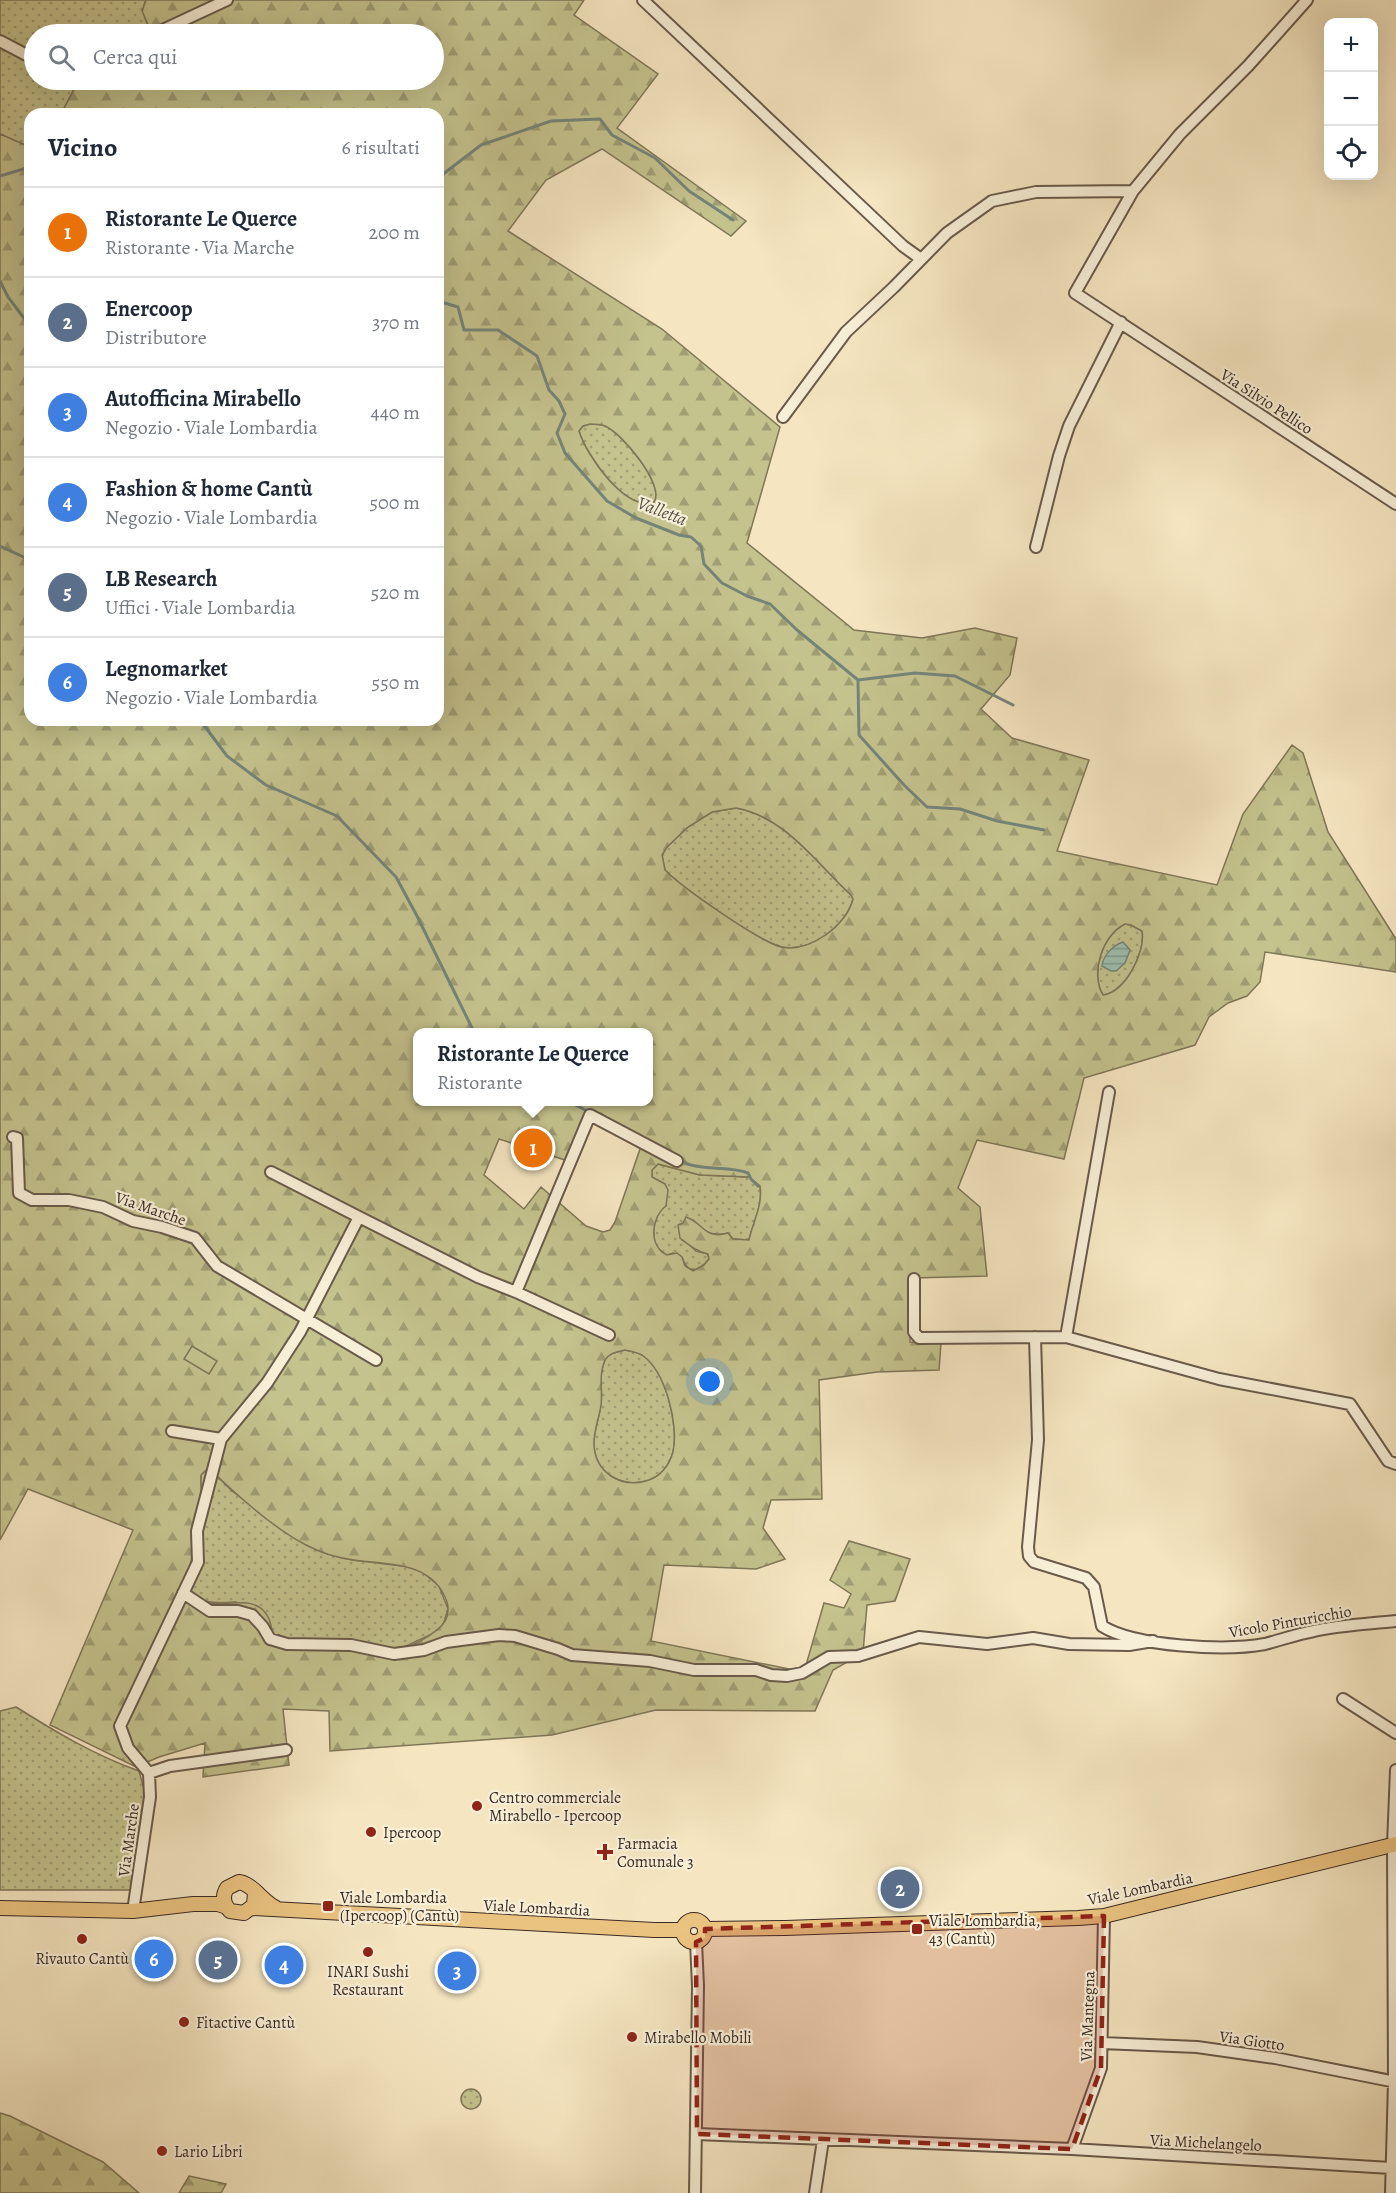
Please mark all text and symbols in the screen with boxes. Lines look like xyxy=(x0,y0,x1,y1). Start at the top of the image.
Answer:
map controls xyxy=(1324,18,1378,180)
button: + xyxy=(1324,18,1378,72)
search box xyxy=(24,24,444,90)
icon: search xyxy=(45,41,78,74)
text: Cerca qui xyxy=(93,42,178,72)
button: − xyxy=(1324,72,1378,126)
button: locate xyxy=(1324,126,1378,180)
text: Vicino xyxy=(48,130,117,165)
text: 6 risultati xyxy=(342,134,420,161)
text: Ristorante Le Querce xyxy=(105,204,297,234)
text: 1 xyxy=(64,219,71,246)
text: 200 m xyxy=(369,219,420,246)
text: Ristorante · Via Marche xyxy=(105,234,294,261)
text: Enercoop xyxy=(105,294,193,324)
text: 2 xyxy=(63,309,72,336)
text: 370 m xyxy=(372,309,420,336)
text: Distributore xyxy=(105,324,207,351)
street label: Via Silvio Pellico xyxy=(1215,363,1317,440)
text: Autofficina Mirabello xyxy=(105,384,301,414)
text: 3 xyxy=(63,399,72,426)
text: 440 m xyxy=(371,399,420,426)
text: Negozio · Viale Lombardia xyxy=(105,414,318,441)
text: Fashion & home Cantù xyxy=(105,474,313,504)
text: 4 xyxy=(63,489,72,516)
text: 500 m xyxy=(369,489,420,516)
water label: Valletta xyxy=(634,491,690,531)
text: Negozio · Viale Lombardia xyxy=(105,504,318,531)
text: LB Research xyxy=(105,564,218,594)
text: 5 xyxy=(63,579,72,606)
text: 520 m xyxy=(371,579,420,606)
text: Uffici · Viale Lombardia xyxy=(105,594,296,621)
text: Legnomarket xyxy=(105,654,228,684)
text: 6 xyxy=(63,669,72,696)
text: 550 m xyxy=(372,669,420,696)
text: Negozio · Viale Lombardia xyxy=(105,684,318,711)
popup xyxy=(413,1028,653,1106)
text: Ristorante Le Querce xyxy=(437,1039,629,1069)
text: Ristorante xyxy=(437,1069,523,1096)
pin: 1 xyxy=(514,1126,552,1170)
street label: Via Marche xyxy=(111,1186,189,1231)
your location xyxy=(695,1367,724,1396)
street label: Vicolo Pinturicchio xyxy=(1226,1600,1353,1644)
place label: Centro commerciale Mirabello - Ipercoop xyxy=(489,1787,621,1827)
marker: Centro commerciale Mirabello - Ipercoop xyxy=(470,1799,484,1813)
street label: Via Marche xyxy=(113,1802,145,1879)
place label: Ipercoop xyxy=(383,1822,441,1844)
marker: Ipercoop xyxy=(364,1825,378,1839)
place label: Farmacia Comunale 3 xyxy=(617,1833,694,1873)
marker: Farmacia Comunale 3 xyxy=(598,1845,612,1859)
pin: 2 xyxy=(880,1866,920,1912)
street label: Viale Lombardia xyxy=(1085,1867,1195,1911)
place label: Viale Lombardia (Ipercoop) (Cantù) xyxy=(339,1887,459,1927)
street label: Viale Lombardia xyxy=(482,1894,591,1922)
marker: Viale Lombardia (Ipercoop) (Cantù) xyxy=(321,1899,335,1913)
place label: Viale Lombardia, 43 (Cantù) xyxy=(928,1910,1041,1950)
marker: Viale Lombardia, 43 (Cantù) xyxy=(910,1922,924,1936)
marker: Rivauto Cantù xyxy=(75,1932,89,1946)
pin: 6 xyxy=(134,1936,174,1982)
pin: 5 xyxy=(198,1938,238,1982)
pin: 4 xyxy=(264,1942,304,1988)
marker: INARI Sushi Restaurant xyxy=(361,1945,375,1959)
place label: Rivauto Cantù xyxy=(35,1948,129,1970)
pin: 3 xyxy=(438,1948,476,1994)
place label: INARI Sushi Restaurant xyxy=(327,1961,409,2001)
street label: Via Mantegna xyxy=(1075,1970,1101,2063)
place label: Fitactive Cantù xyxy=(196,2012,295,2034)
marker: Fitactive Cantù xyxy=(177,2015,191,2029)
street label: Via Giotto xyxy=(1217,2025,1286,2056)
place label: Mirabello Mobili xyxy=(644,2027,752,2049)
marker: Mirabello Mobili xyxy=(625,2030,639,2044)
street label: Via Michelangelo xyxy=(1149,2129,1262,2157)
place label: Lario Libri xyxy=(174,2141,243,2163)
marker: Lario Libri xyxy=(155,2144,169,2158)

